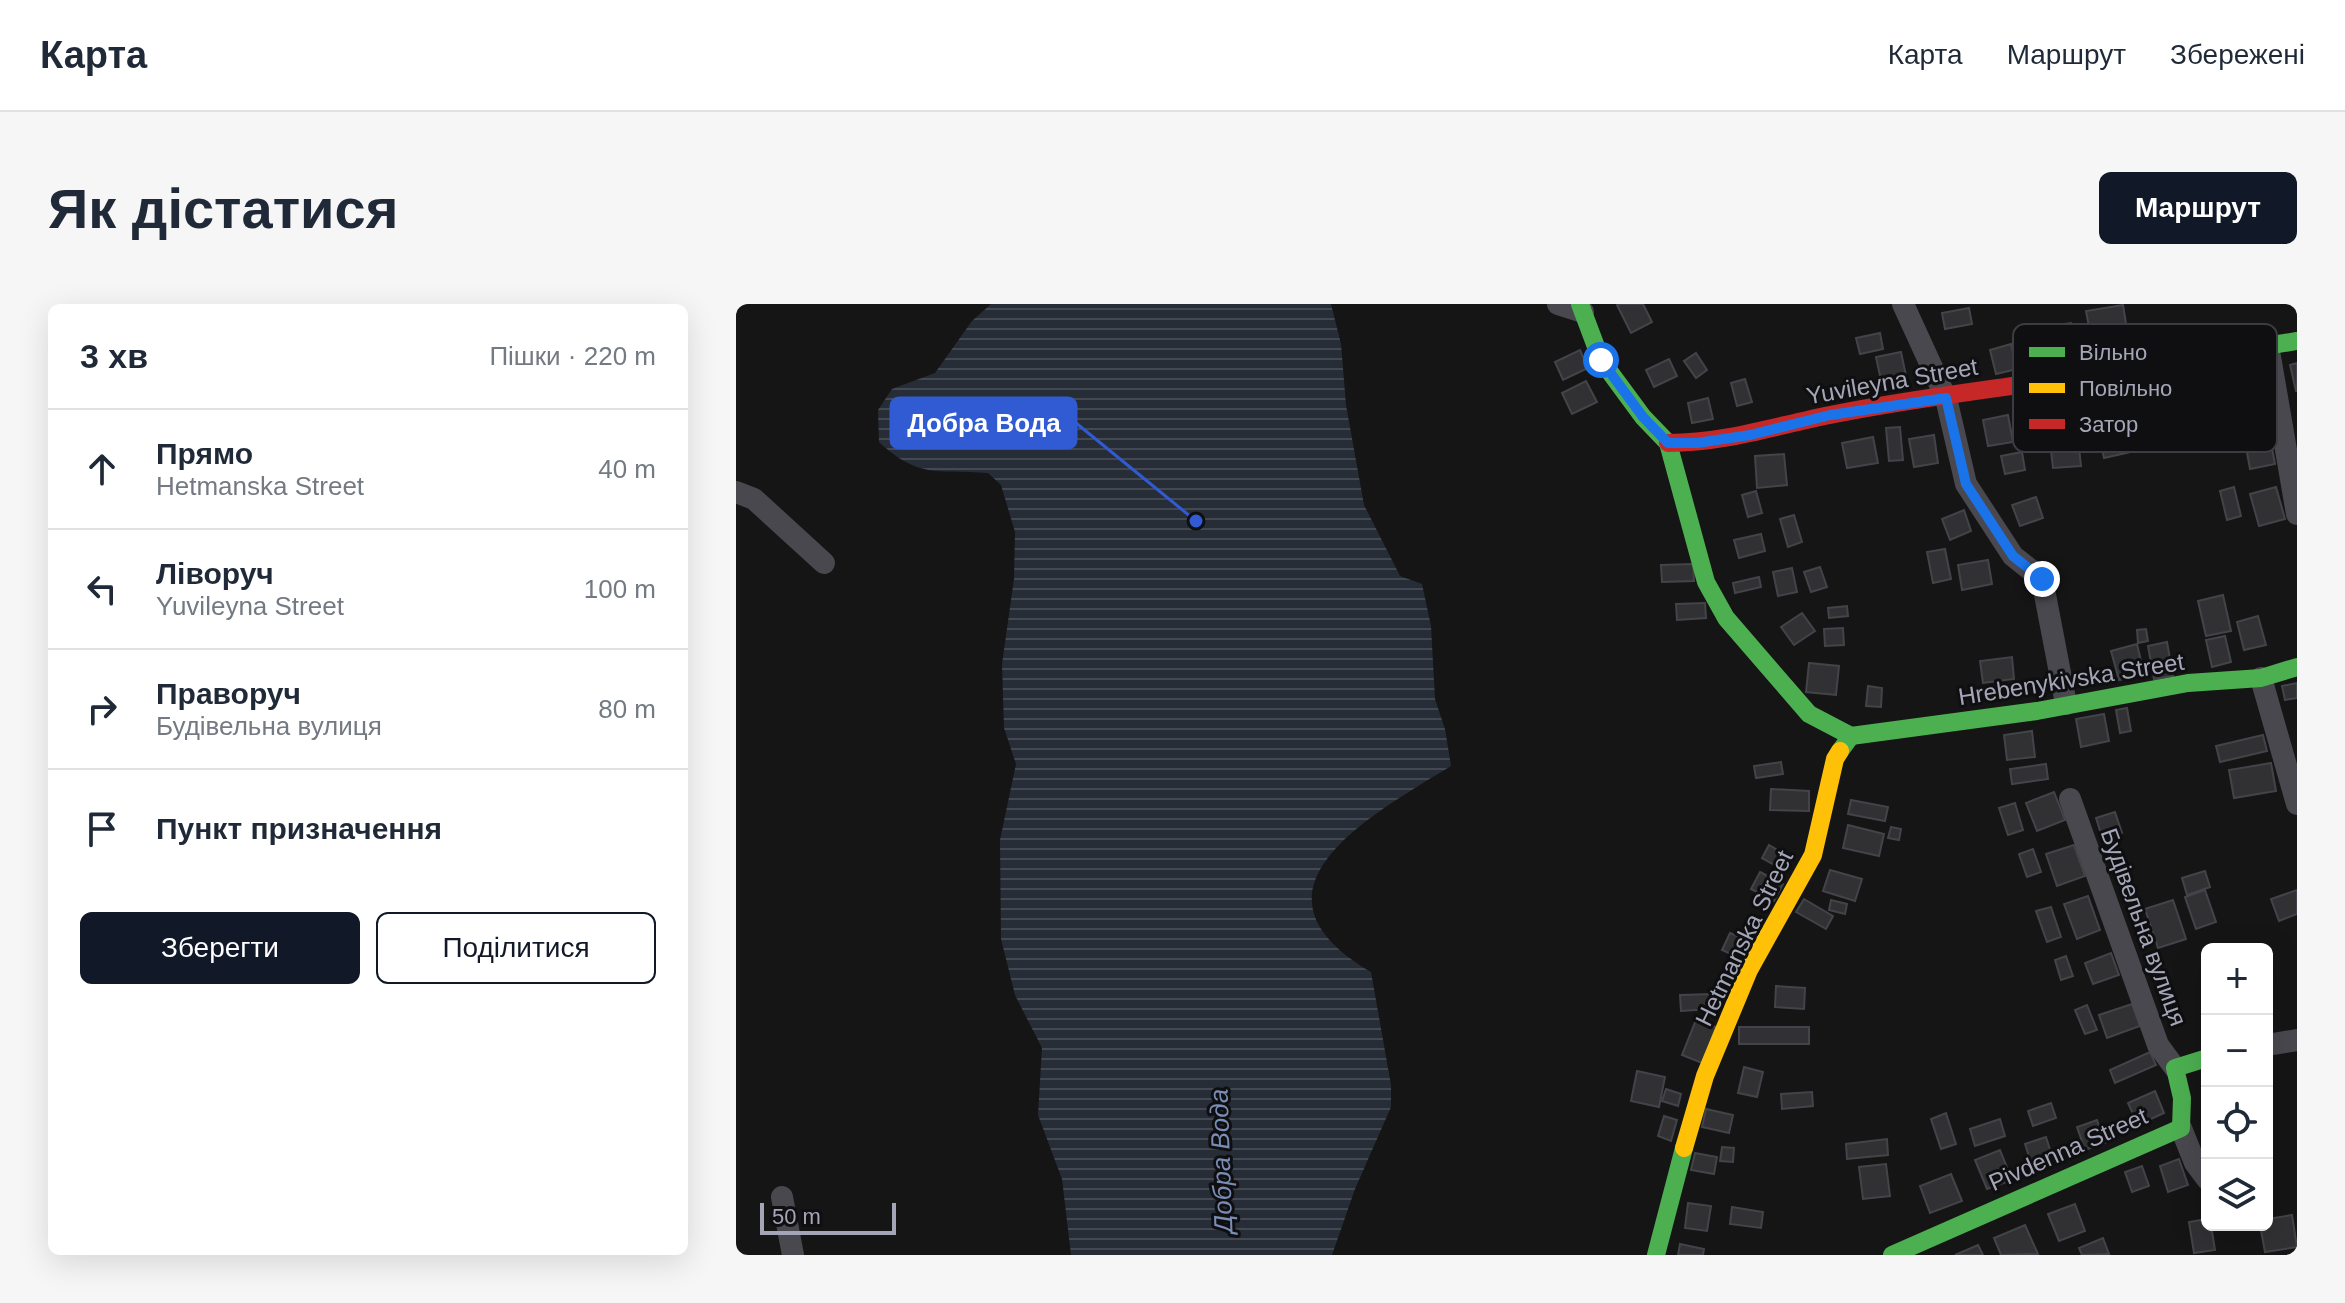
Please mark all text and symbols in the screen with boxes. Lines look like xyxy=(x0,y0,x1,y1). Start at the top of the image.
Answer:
text: Карта xyxy=(40,34,147,76)
text: Карта xyxy=(1888,39,1963,70)
text: Маршрут xyxy=(2007,39,2126,70)
text: Збережені xyxy=(2170,39,2305,70)
button: Маршрут xyxy=(2099,172,2297,244)
text: Як дістатися xyxy=(48,177,398,240)
legend xyxy=(2013,324,2277,452)
text: 3 хв xyxy=(80,337,148,375)
text: Вільно xyxy=(2079,340,2147,365)
text: Пішки · 220 m xyxy=(489,341,656,371)
route start xyxy=(1583,342,1619,378)
street label: Yuvileyna Street xyxy=(1804,353,1980,409)
text: Повільно xyxy=(2079,376,2172,401)
callout: Добра Вода xyxy=(891,398,1076,448)
text: Добра Вода xyxy=(907,408,1061,438)
text: Затор xyxy=(2079,412,2138,437)
text: Прямо xyxy=(156,437,253,470)
icon: ahead xyxy=(80,447,124,491)
text: 40 m xyxy=(598,454,656,484)
text: Hetmanska Street xyxy=(156,471,364,501)
text: Ліворуч xyxy=(156,557,274,590)
route end xyxy=(2024,561,2060,597)
icon: left xyxy=(80,567,124,611)
text: 100 m xyxy=(584,574,656,604)
text: Yuvileyna Street xyxy=(156,591,344,621)
street label: Hrebenykivska Street xyxy=(1956,648,2186,710)
text: Праворуч xyxy=(156,677,301,710)
icon: right xyxy=(80,687,124,731)
text: 80 m xyxy=(598,694,656,724)
text: Будівельна вулиця xyxy=(156,711,382,741)
icon: arrive xyxy=(80,807,124,851)
text: Пункт призначення xyxy=(156,812,442,845)
street label: Будівельна вулиця xyxy=(2096,824,2192,1030)
street label: Hetmanska Street xyxy=(1690,845,1798,1030)
button: Зберегти xyxy=(80,912,360,984)
button: Поділитися xyxy=(376,912,656,984)
map controls xyxy=(2201,943,2273,1231)
button: + xyxy=(2201,943,2273,1015)
button: − xyxy=(2201,1015,2273,1087)
button: locate xyxy=(2201,1087,2273,1159)
water label: Добра Вода xyxy=(1203,1088,1239,1237)
street label: Pivdenna Street xyxy=(1985,1102,2152,1196)
button: layers xyxy=(2201,1159,2273,1231)
scale bar xyxy=(760,1199,896,1235)
text: 50 m xyxy=(772,1204,821,1229)

